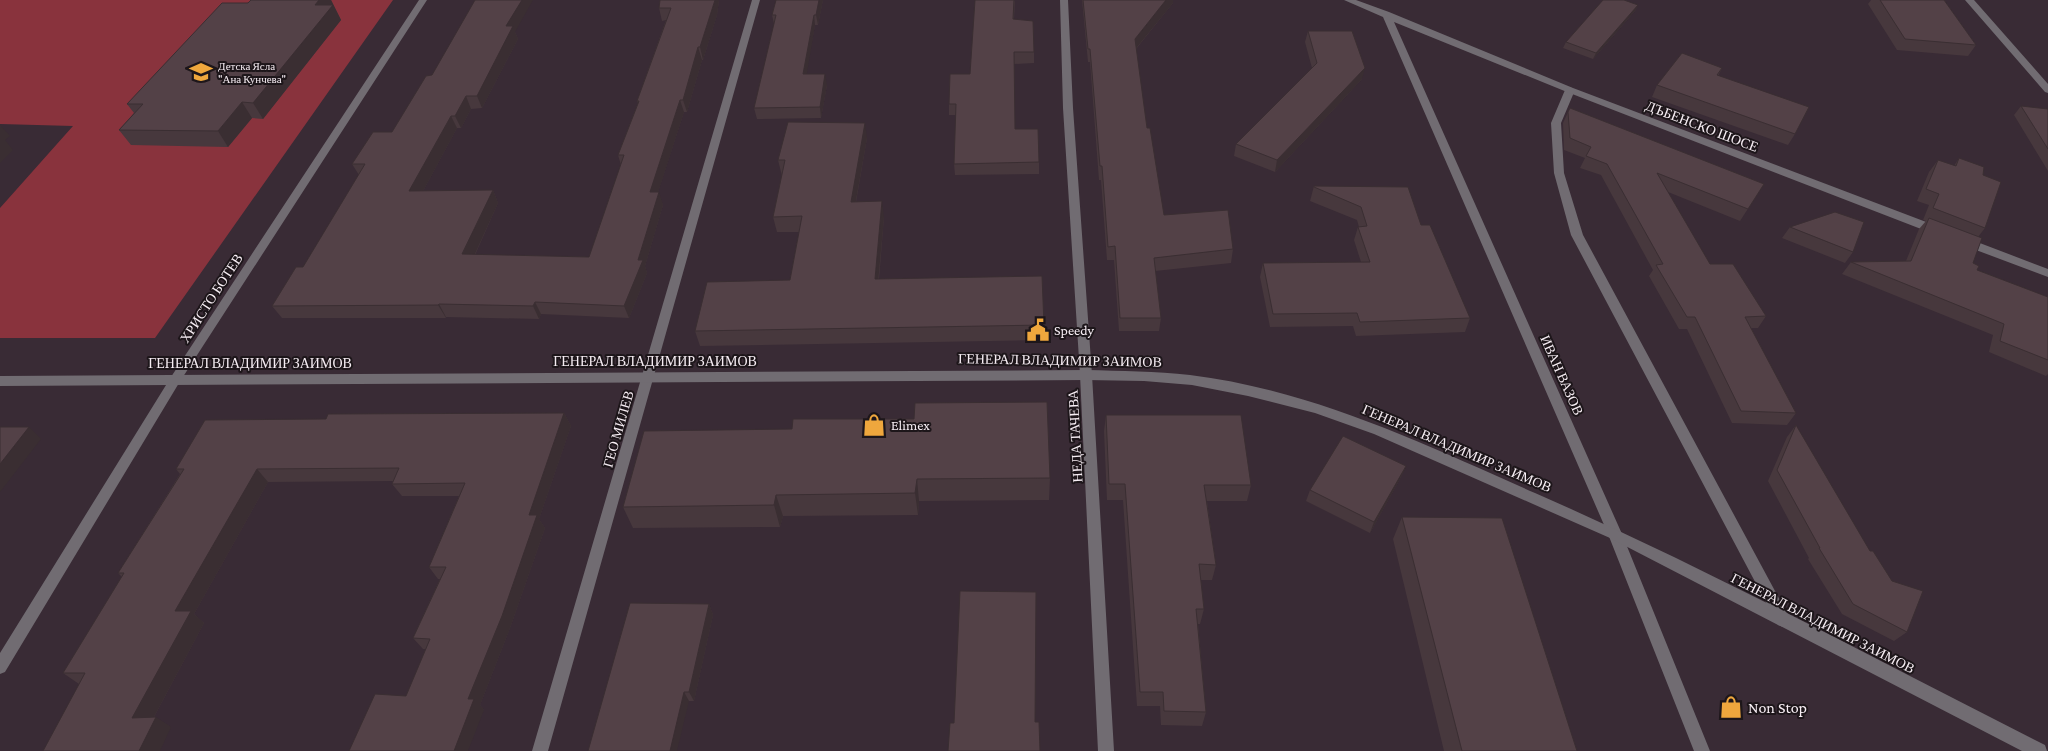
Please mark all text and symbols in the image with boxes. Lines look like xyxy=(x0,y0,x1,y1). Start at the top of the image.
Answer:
school or university icon: Детска Ясла "Ана Кунчева" xyxy=(188,59,214,85)
place label: Детска Ясла "Ана Кунчева" xyxy=(218,60,286,85)
street label: ДЪБЕНСКО ШОСЕ xyxy=(1643,97,1761,155)
street label: ХРИСТО БОТЕВ xyxy=(176,250,246,346)
public building icon: Speedy xyxy=(1025,317,1051,343)
place label: Speedy xyxy=(1054,322,1095,338)
street label: ИВАН ВАЗОВ xyxy=(1537,332,1587,418)
street label: ГЕНЕРАЛ ВЛАДИМИР ЗАИМОВ xyxy=(958,350,1162,370)
street label: ГЕНЕРАЛ ВЛАДИМИР ЗАИМОВ xyxy=(553,353,757,369)
street label: ГЕНЕРАЛ ВЛАДИМИР ЗАИМОВ xyxy=(148,355,352,371)
street label: НЕДА ТАЧЕВА xyxy=(1065,388,1085,483)
street label: ГЕО МИЛЕВ xyxy=(599,389,637,469)
street label: ГЕНЕРАЛ ВЛАДИМИР ЗАИМОВ xyxy=(1360,401,1554,495)
shop icon: Elimex xyxy=(861,412,887,438)
place label: Elimex xyxy=(891,417,930,433)
street label: ГЕНЕРАЛ ВЛАДИМИР ЗАИМОВ xyxy=(1729,570,1917,676)
shop icon: Non Stop xyxy=(1718,694,1744,720)
place label: Non Stop xyxy=(1748,699,1807,717)

